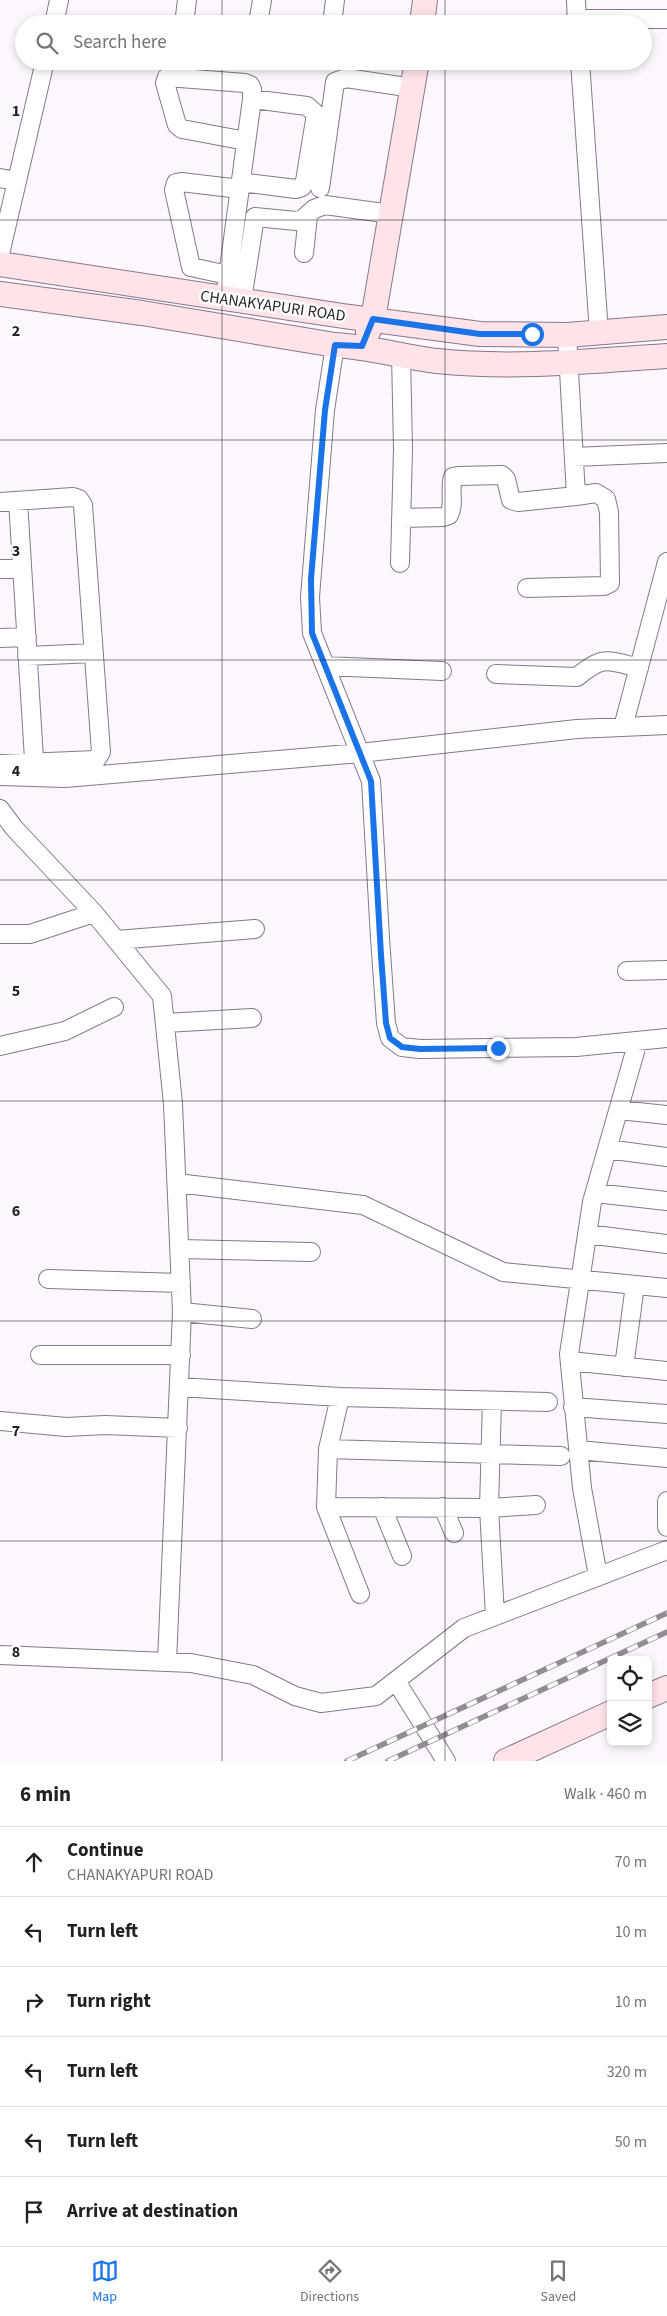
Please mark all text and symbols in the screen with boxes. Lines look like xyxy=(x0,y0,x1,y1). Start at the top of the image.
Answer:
search box xyxy=(15,15,652,70)
icon: search xyxy=(33,29,61,57)
text: Search here xyxy=(73,29,167,56)
text: 1 xyxy=(12,100,20,122)
street label: CHANAKYAPURI ROAD xyxy=(199,285,347,327)
text: 2 xyxy=(12,320,20,342)
route start xyxy=(521,323,544,346)
text: 3 xyxy=(12,540,20,562)
text: 4 xyxy=(12,760,21,782)
text: 5 xyxy=(12,980,20,1002)
route end xyxy=(487,1037,510,1060)
text: 6 xyxy=(12,1200,20,1222)
text: 7 xyxy=(12,1420,20,1442)
text: 8 xyxy=(12,1641,20,1663)
map controls xyxy=(607,1656,652,1746)
button: locate xyxy=(607,1656,652,1701)
button: layers xyxy=(607,1701,652,1746)
text: 6 min xyxy=(20,1779,71,1809)
text: Walk · 460 m xyxy=(564,1783,647,1805)
text: Continue xyxy=(67,1837,144,1864)
icon: ahead xyxy=(20,1848,48,1876)
text: 70 m xyxy=(615,1851,647,1873)
text: CHANAKYAPURI ROAD xyxy=(67,1864,213,1886)
icon: left xyxy=(20,1918,48,1946)
text: Turn left xyxy=(67,1918,138,1945)
text: 10 m xyxy=(615,1921,647,1943)
icon: right xyxy=(20,1988,48,2016)
text: Turn right xyxy=(67,1988,151,2015)
text: 10 m xyxy=(615,1991,647,2013)
icon: left xyxy=(20,2058,48,2086)
text: Turn left xyxy=(67,2058,138,2085)
text: 320 m xyxy=(607,2061,647,2083)
icon: left xyxy=(20,2128,48,2156)
text: Turn left xyxy=(67,2128,138,2155)
text: 50 m xyxy=(615,2131,647,2153)
icon: arrive xyxy=(20,2198,48,2226)
text: Arrive at destination xyxy=(67,2198,238,2225)
tab: Map xyxy=(91,2257,119,2307)
tab: Directions xyxy=(300,2257,359,2307)
tab: Saved xyxy=(541,2257,576,2307)

